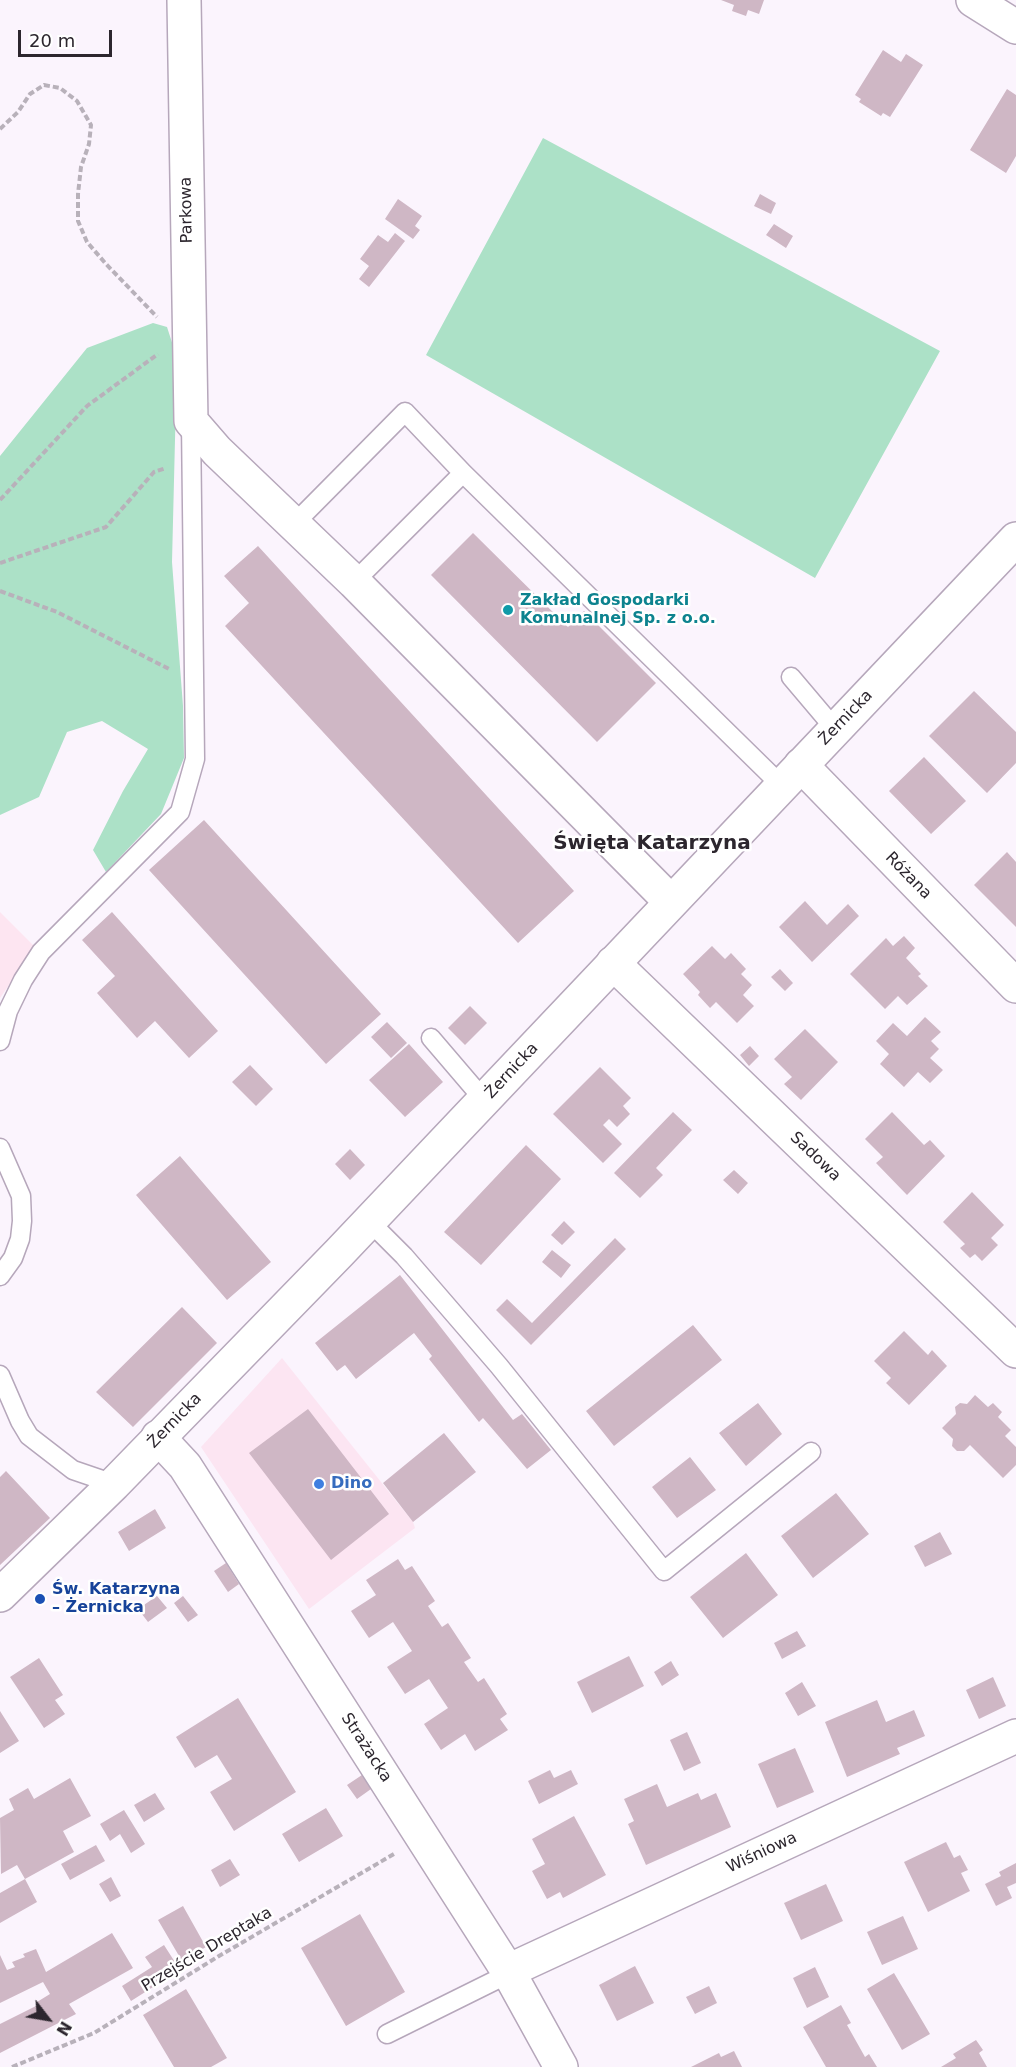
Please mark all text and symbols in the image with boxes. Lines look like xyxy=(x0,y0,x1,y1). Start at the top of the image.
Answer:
scale bar xyxy=(21,18,116,56)
text: 20 m xyxy=(29,30,75,51)
street label: Parkowa xyxy=(177,176,197,244)
place label: Zakład Gospodarki Komunalnej Sp. z o.o. xyxy=(520,591,716,629)
marker: Zakład Gospodarki Komunalnej Sp. z o.o. xyxy=(501,603,515,617)
street label: Żernicka xyxy=(815,686,877,750)
district label: Święta Katarzyna xyxy=(553,832,751,856)
street label: Różana xyxy=(881,848,935,904)
street label: Żernicka xyxy=(481,1039,543,1103)
street label: Sadowa xyxy=(786,1128,844,1186)
street label: Żernicka xyxy=(144,1389,206,1453)
place label: Dino xyxy=(331,1474,372,1494)
marker: Dino xyxy=(312,1477,326,1491)
place label: Św. Katarzyna – Żernicka xyxy=(52,1580,180,1618)
marker: Św. Katarzyna – Żernicka xyxy=(33,1592,47,1606)
street label: Strażacka xyxy=(337,1710,395,1786)
street label: Wiśniowa xyxy=(724,1828,800,1878)
street label: Przejście Dreptaka xyxy=(138,1904,276,1996)
north arrow xyxy=(18,1989,78,2049)
text: N xyxy=(52,2018,75,2039)

